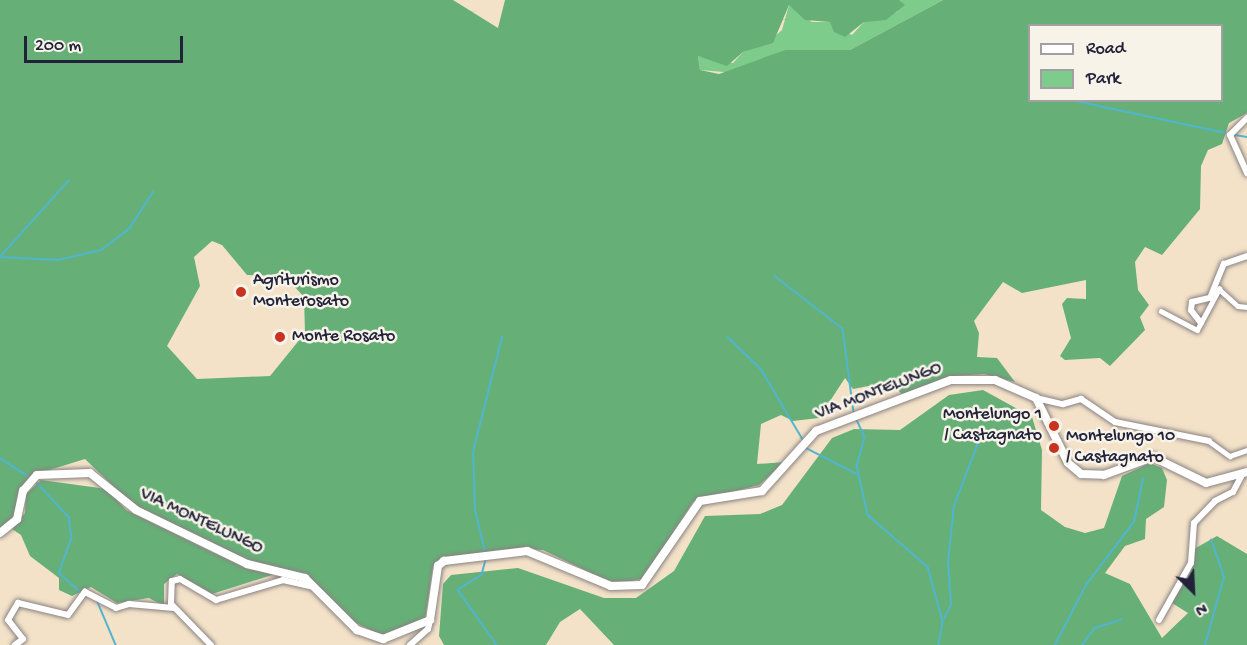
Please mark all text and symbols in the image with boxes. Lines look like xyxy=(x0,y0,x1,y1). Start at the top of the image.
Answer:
scale bar xyxy=(27,24,186,62)
legend xyxy=(1028,24,1223,102)
text: 200 m xyxy=(35,36,81,57)
text: Road xyxy=(1086,39,1125,60)
text: Park xyxy=(1086,69,1120,90)
place label: Agriturismo Monterosato xyxy=(253,271,349,314)
marker: Agriturismo Monterosato xyxy=(234,285,248,299)
place label: Monte Rosato xyxy=(292,326,395,348)
marker: Monte Rosato xyxy=(273,330,287,344)
street label: VIA MONTELUNGO xyxy=(813,358,945,426)
place label: Montelungo 1 / Castagnato xyxy=(943,405,1042,448)
marker: Montelungo 1 / Castagnato xyxy=(1047,419,1061,433)
place label: Montelungo 10 / Castagnato xyxy=(1066,427,1175,470)
marker: Montelungo 10 / Castagnato xyxy=(1047,441,1061,455)
street label: VIA MONTELUNGO xyxy=(136,484,266,560)
north arrow xyxy=(1163,561,1223,621)
text: N xyxy=(1192,597,1209,619)

